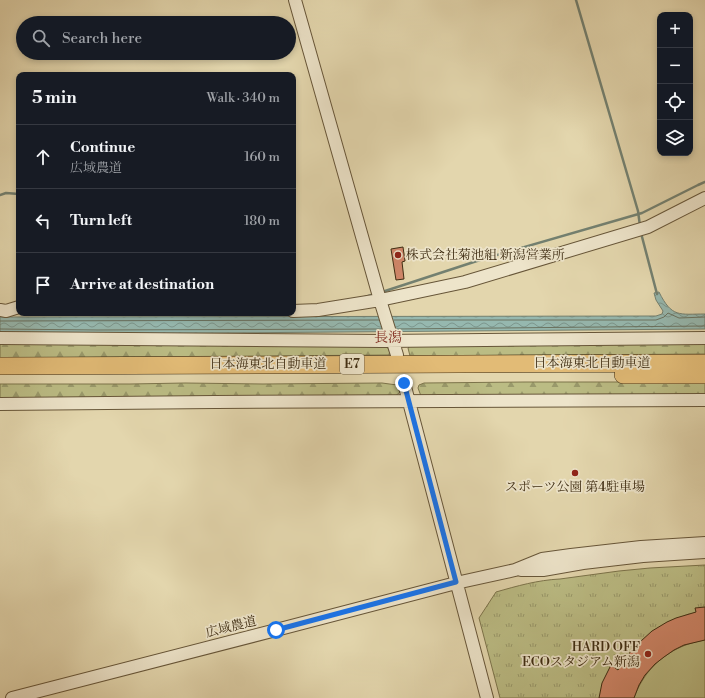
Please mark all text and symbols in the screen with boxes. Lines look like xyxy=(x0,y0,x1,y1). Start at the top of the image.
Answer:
map controls xyxy=(657,12,693,156)
button: + xyxy=(657,12,693,48)
search box xyxy=(16,16,296,60)
icon: search xyxy=(30,27,52,49)
text: Search here xyxy=(62,29,142,48)
button: − xyxy=(657,48,693,84)
button: locate xyxy=(657,84,693,120)
text: 5 min xyxy=(32,87,77,109)
text: Walk · 340 m xyxy=(207,90,280,106)
button: layers xyxy=(657,120,693,156)
text: Continue xyxy=(70,138,135,157)
icon: ahead xyxy=(32,146,54,168)
text: 160 m xyxy=(244,149,280,165)
text: 広域農道 xyxy=(70,160,122,176)
icon: left xyxy=(32,210,54,232)
text: Turn left xyxy=(70,211,132,230)
text: 180 m xyxy=(244,213,280,229)
place label: 株式会社菊池組 新潟営業所 xyxy=(406,247,565,263)
marker: 株式会社菊池組 新潟営業所 xyxy=(393,250,403,260)
icon: arrive xyxy=(32,274,54,296)
text: Arrive at destination xyxy=(70,275,214,294)
district label: 長潟 xyxy=(374,329,402,347)
road number: E7 xyxy=(340,354,364,374)
street label: 日本海東北自動車道 xyxy=(533,355,651,371)
street label: 日本海東北自動車道 xyxy=(209,356,327,372)
route end xyxy=(395,374,413,392)
marker: スポーツ公園 第4駐車場 xyxy=(570,468,580,478)
place label: スポーツ公園 第4駐車場 xyxy=(505,479,645,495)
street label: 広域農道 xyxy=(204,613,258,641)
route start xyxy=(267,621,285,639)
place label: HARD OFF ECOスタジアム新潟 xyxy=(522,639,640,670)
marker: HARD OFF ECOスタジアム新潟 xyxy=(643,649,653,659)

